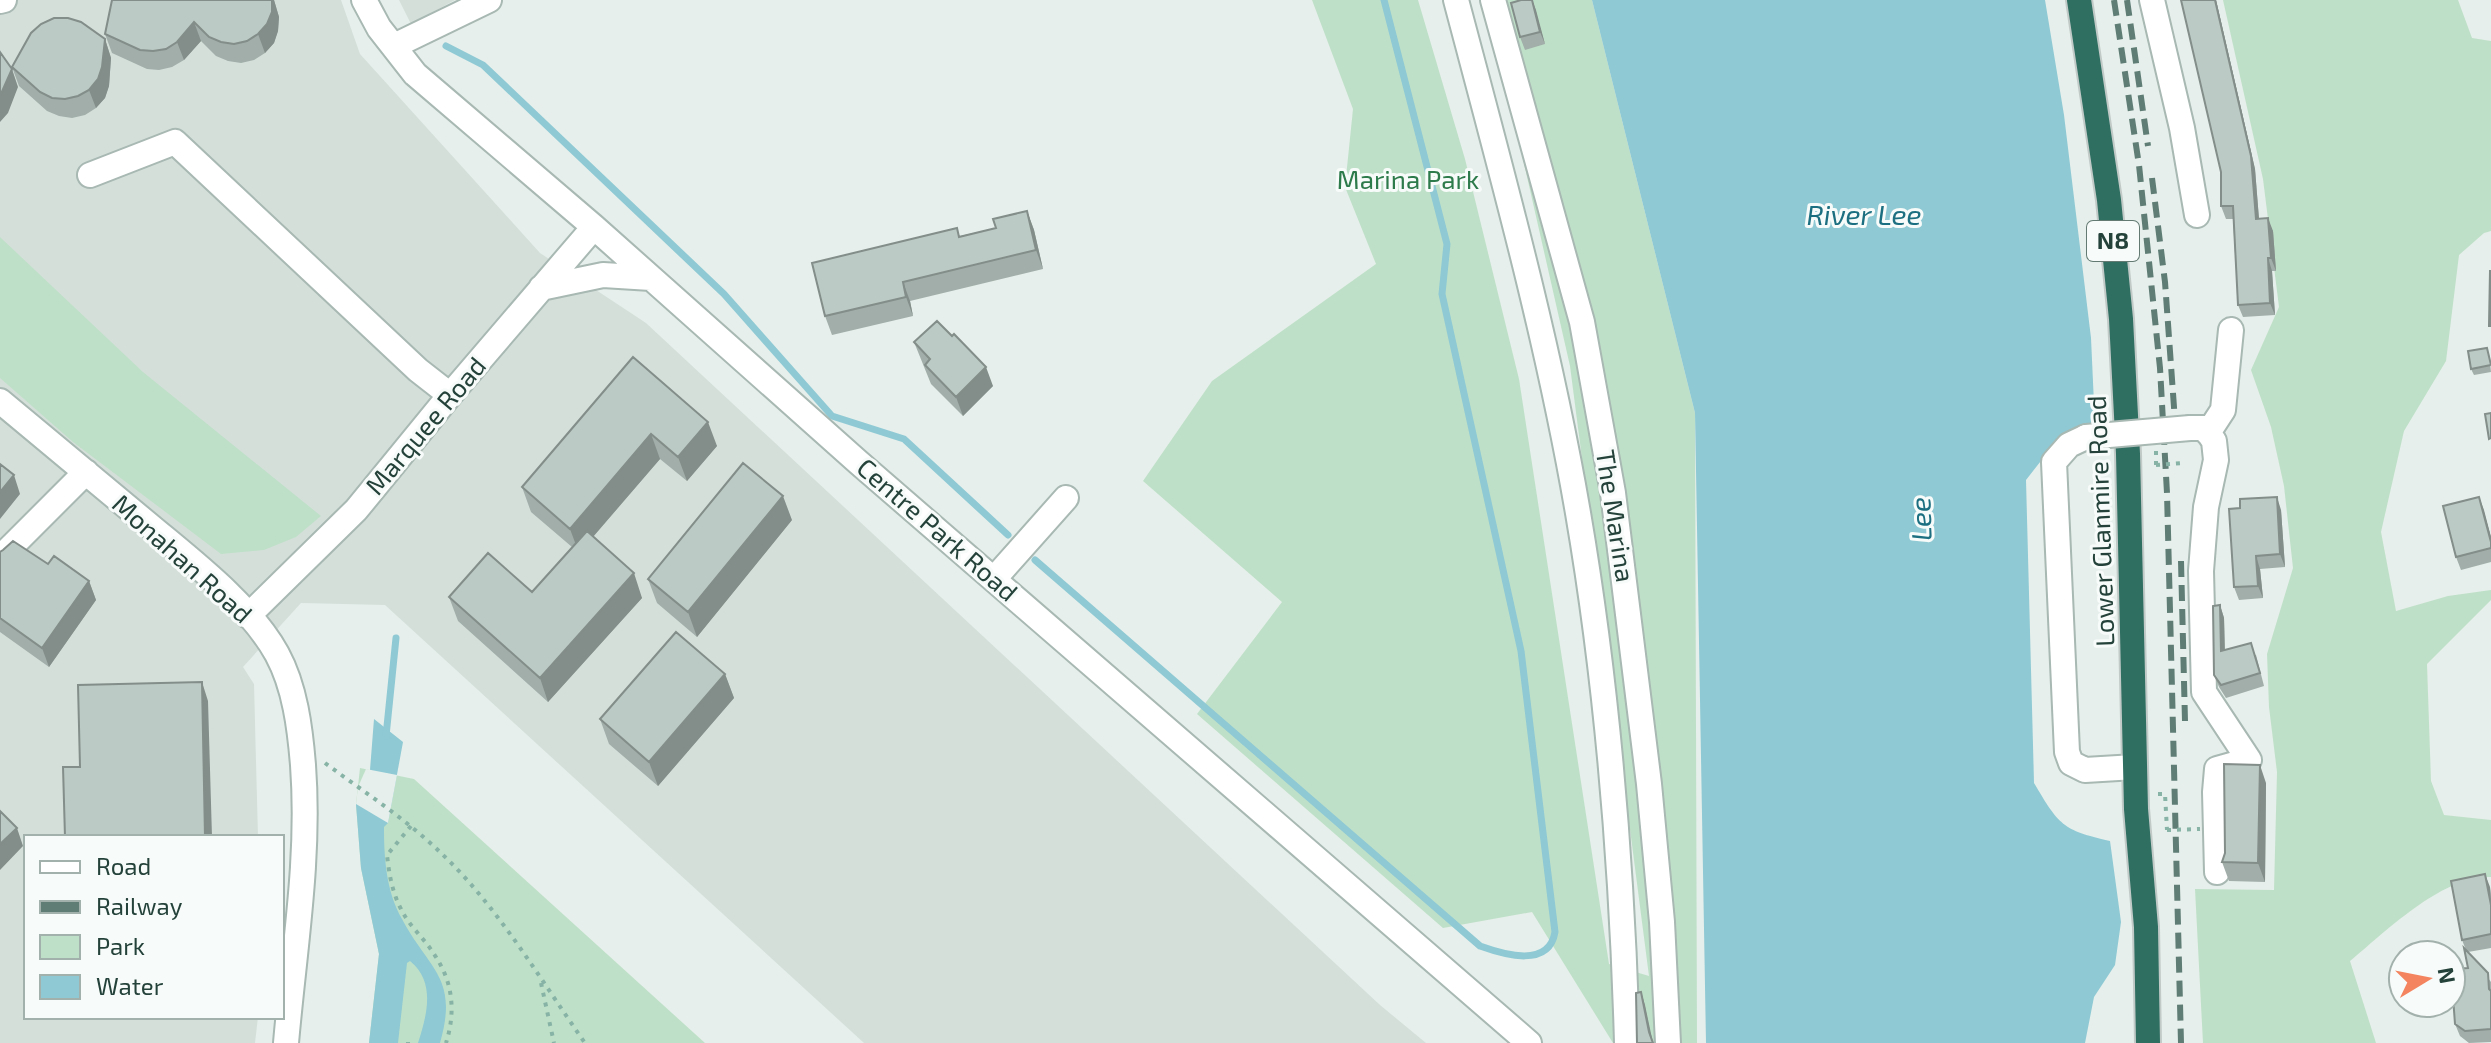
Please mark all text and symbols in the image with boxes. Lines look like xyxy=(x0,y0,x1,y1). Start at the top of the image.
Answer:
park label: Marina Park xyxy=(1337,163,1479,194)
water label: River Lee xyxy=(1806,197,1922,231)
road number: N8 xyxy=(2087,221,2139,261)
street label: Marquee Road xyxy=(358,350,492,500)
street label: Lower Glanmire Road xyxy=(2080,395,2119,647)
street label: The Marina xyxy=(1591,448,1642,584)
street label: Centre Park Road xyxy=(852,451,1024,607)
street label: Monahan Road xyxy=(107,487,259,629)
water label: Lee xyxy=(1902,496,1938,542)
legend xyxy=(24,835,284,1019)
text: Road xyxy=(96,851,151,880)
text: Railway xyxy=(96,891,183,920)
text: Park xyxy=(96,931,145,960)
north arrow xyxy=(2387,939,2467,1019)
text: N xyxy=(2433,965,2462,985)
text: Water xyxy=(96,971,164,1000)

